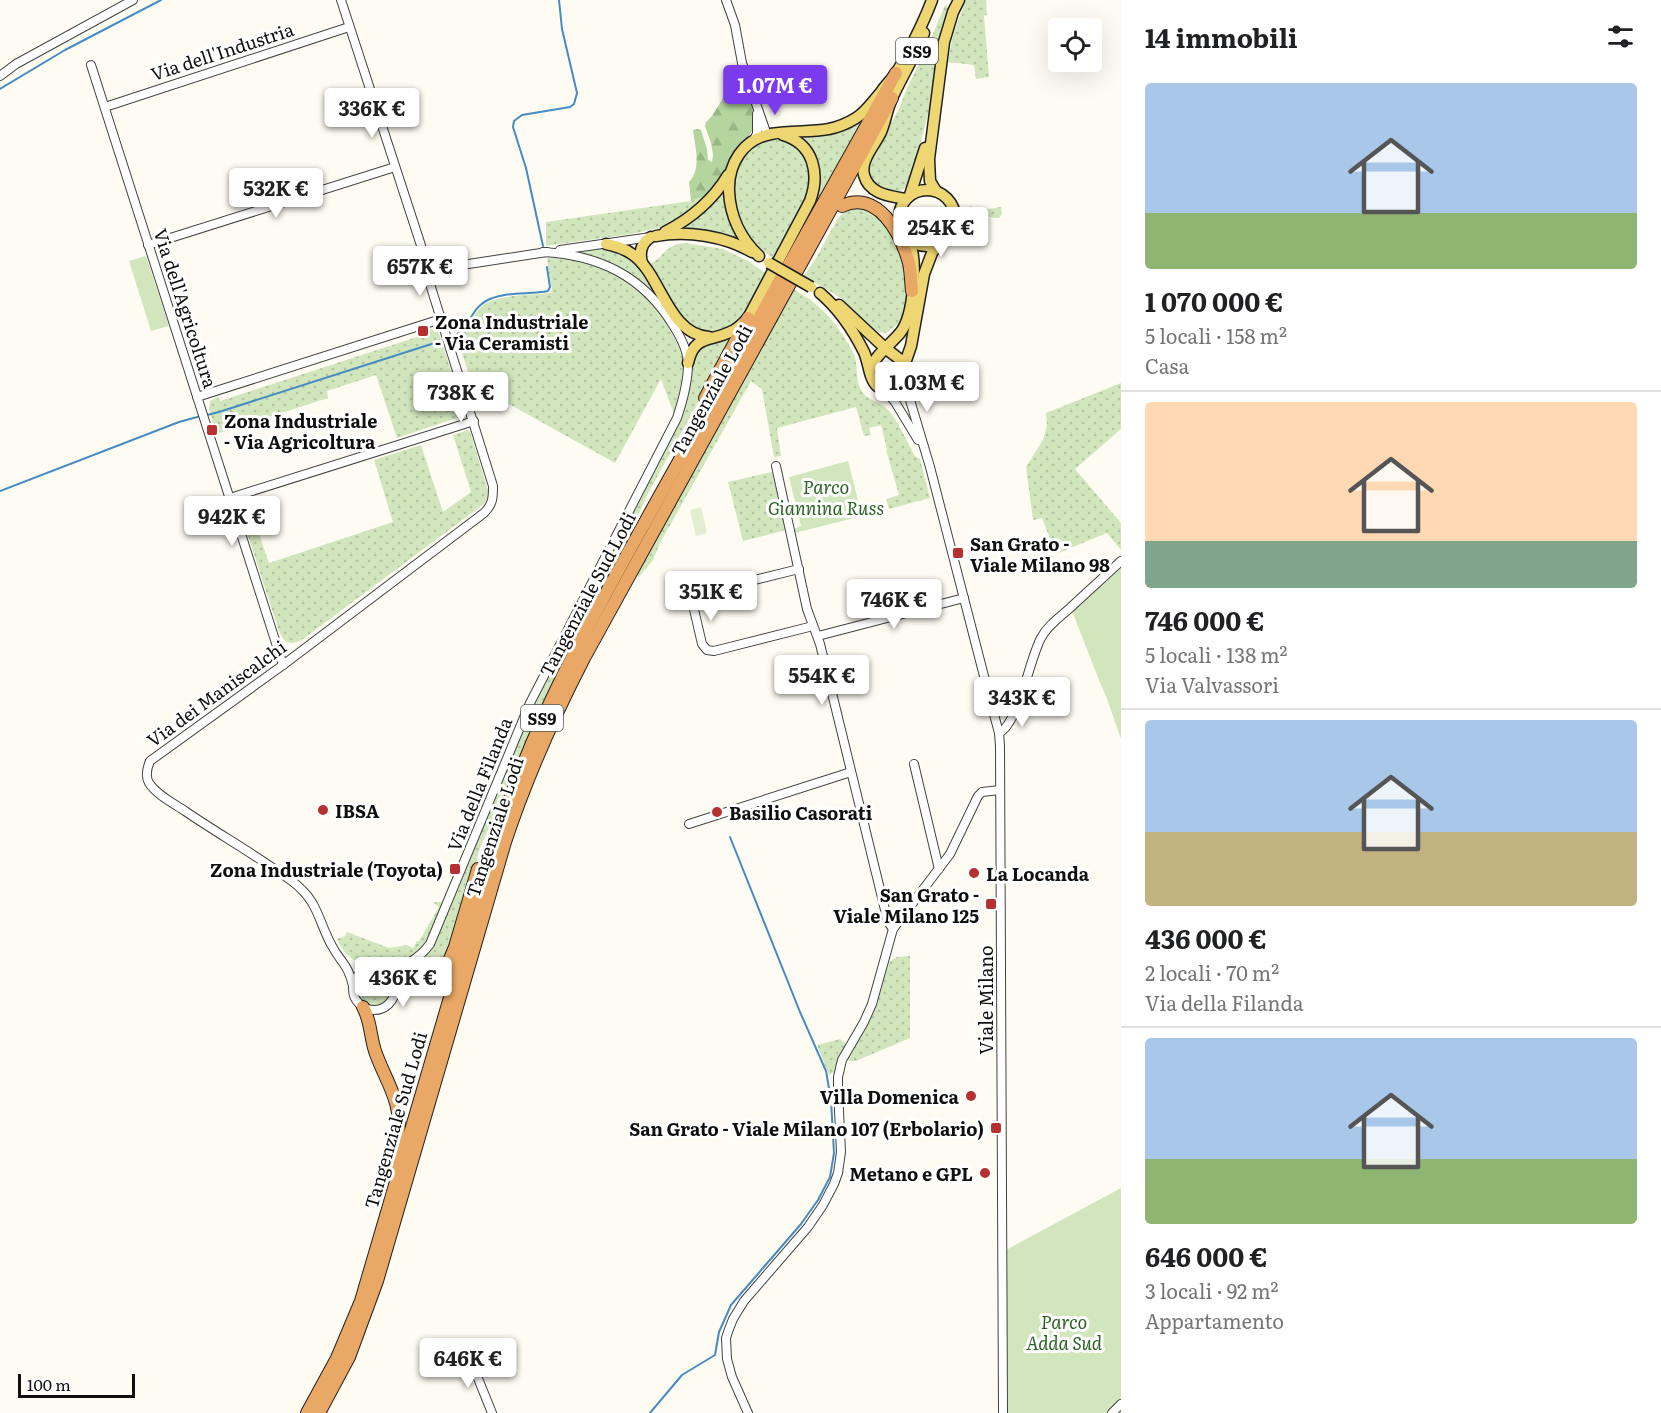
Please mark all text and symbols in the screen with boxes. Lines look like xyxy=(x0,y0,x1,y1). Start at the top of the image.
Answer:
street label: Via dell'Industria xyxy=(147,15,297,87)
text: 14 immobili xyxy=(1145,17,1298,56)
map controls xyxy=(1048,18,1102,72)
button: locate xyxy=(1048,18,1102,72)
icon: filters xyxy=(1604,20,1637,53)
road number: SS9 xyxy=(896,38,938,64)
pin: 1.07M € xyxy=(720,65,830,116)
text: 1.07M € xyxy=(737,69,813,99)
pin: 336K € xyxy=(323,88,421,139)
text: 336K € xyxy=(338,92,406,122)
icon: home xyxy=(1337,122,1445,230)
pin: 532K € xyxy=(227,168,325,219)
text: 532K € xyxy=(243,172,309,202)
pin: 254K € xyxy=(892,207,990,258)
text: 254K € xyxy=(907,211,975,241)
street label: Via dell'Agricoltura xyxy=(147,225,225,392)
pin: 657K € xyxy=(371,246,469,297)
text: 657K € xyxy=(387,250,453,280)
text: 1 070 000 € xyxy=(1145,281,1283,320)
place label: Zona Industriale - Via Ceramisti xyxy=(435,308,588,356)
street label: Tangenziale Lodi xyxy=(664,319,758,461)
text: 5 locali · 158 m² xyxy=(1145,320,1287,350)
marker: Zona Industriale - Via Ceramisti xyxy=(416,324,430,338)
text: Casa xyxy=(1145,350,1189,380)
pin: 1.03M € xyxy=(872,362,982,413)
text: 1.03M € xyxy=(889,366,965,396)
pin: 738K € xyxy=(412,372,510,423)
text: 738K € xyxy=(427,376,495,406)
place label: Zona Industriale - Via Agricoltura xyxy=(224,407,377,455)
marker: Zona Industriale - Via Agricoltura xyxy=(205,423,219,437)
icon: home xyxy=(1337,441,1445,549)
park label: Parco Giannina Russ xyxy=(768,473,884,521)
pin: 942K € xyxy=(183,496,281,547)
text: 942K € xyxy=(198,500,266,530)
street label: Tangenziale Sud Lodi xyxy=(532,507,642,681)
place label: San Grato - Viale Milano 98 xyxy=(970,530,1110,578)
marker: San Grato - Viale Milano 98 xyxy=(951,546,965,560)
pin: 351K € xyxy=(662,571,760,622)
text: 351K € xyxy=(679,575,743,605)
pin: 746K € xyxy=(845,579,943,630)
text: 746K € xyxy=(861,583,927,613)
text: 746 000 € xyxy=(1145,600,1265,639)
street label: Via dei Maniscalchi xyxy=(141,633,291,753)
text: 5 locali · 138 m² xyxy=(1145,639,1288,669)
pin: 554K € xyxy=(773,655,871,706)
text: 554K € xyxy=(788,659,856,689)
text: Via Valvassori xyxy=(1145,669,1279,699)
pin: 343K € xyxy=(973,677,1071,728)
text: 343K € xyxy=(988,681,1056,711)
road number: SS9 xyxy=(521,705,563,731)
street label: Via della Filanda xyxy=(440,713,518,855)
street label: Tangenziale Lodi xyxy=(459,753,529,901)
icon: home xyxy=(1337,759,1445,867)
place label: IBSA xyxy=(335,797,380,824)
place label: Basilio Casorati xyxy=(729,799,873,826)
marker: IBSA xyxy=(316,803,330,817)
marker: Basilio Casorati xyxy=(710,805,724,819)
place label: Zona Industriale (Toyota) xyxy=(210,856,443,883)
place label: La Locanda xyxy=(986,860,1090,887)
marker: Zona Industriale (Toyota) xyxy=(448,862,462,876)
marker: La Locanda xyxy=(967,866,981,880)
place label: San Grato - Viale Milano 125 xyxy=(833,881,979,929)
marker: San Grato - Viale Milano 125 xyxy=(984,897,998,911)
text: 436 000 € xyxy=(1145,918,1267,957)
street label: Viale Milano xyxy=(972,945,999,1055)
pin: 436K € xyxy=(354,957,452,1008)
text: 2 locali · 70 m² xyxy=(1145,957,1279,987)
text: 436K € xyxy=(369,961,437,991)
text: Via della Filanda xyxy=(1145,987,1304,1017)
street label: Tangenziale Sud Lodi xyxy=(357,1028,433,1212)
icon: home xyxy=(1337,1077,1445,1185)
place label: Villa Domenica xyxy=(820,1083,960,1110)
marker: Villa Domenica xyxy=(964,1089,978,1103)
place label: San Grato - Viale Milano 107 (Erbolario) xyxy=(629,1115,984,1142)
marker: San Grato - Viale Milano 107 (Erbolario) xyxy=(989,1121,1003,1135)
place label: Metano e GPL xyxy=(849,1160,973,1187)
marker: Metano e GPL xyxy=(978,1166,992,1180)
text: 646 000 € xyxy=(1145,1236,1268,1275)
text: 3 locali · 92 m² xyxy=(1145,1275,1278,1305)
text: Appartamento xyxy=(1145,1305,1284,1335)
park label: Parco Adda Sud xyxy=(1026,1308,1103,1356)
pin: 646K € xyxy=(419,1338,517,1389)
text: 646K € xyxy=(433,1342,503,1372)
scale bar xyxy=(18,1371,135,1398)
text: 100 m xyxy=(27,1372,71,1396)

